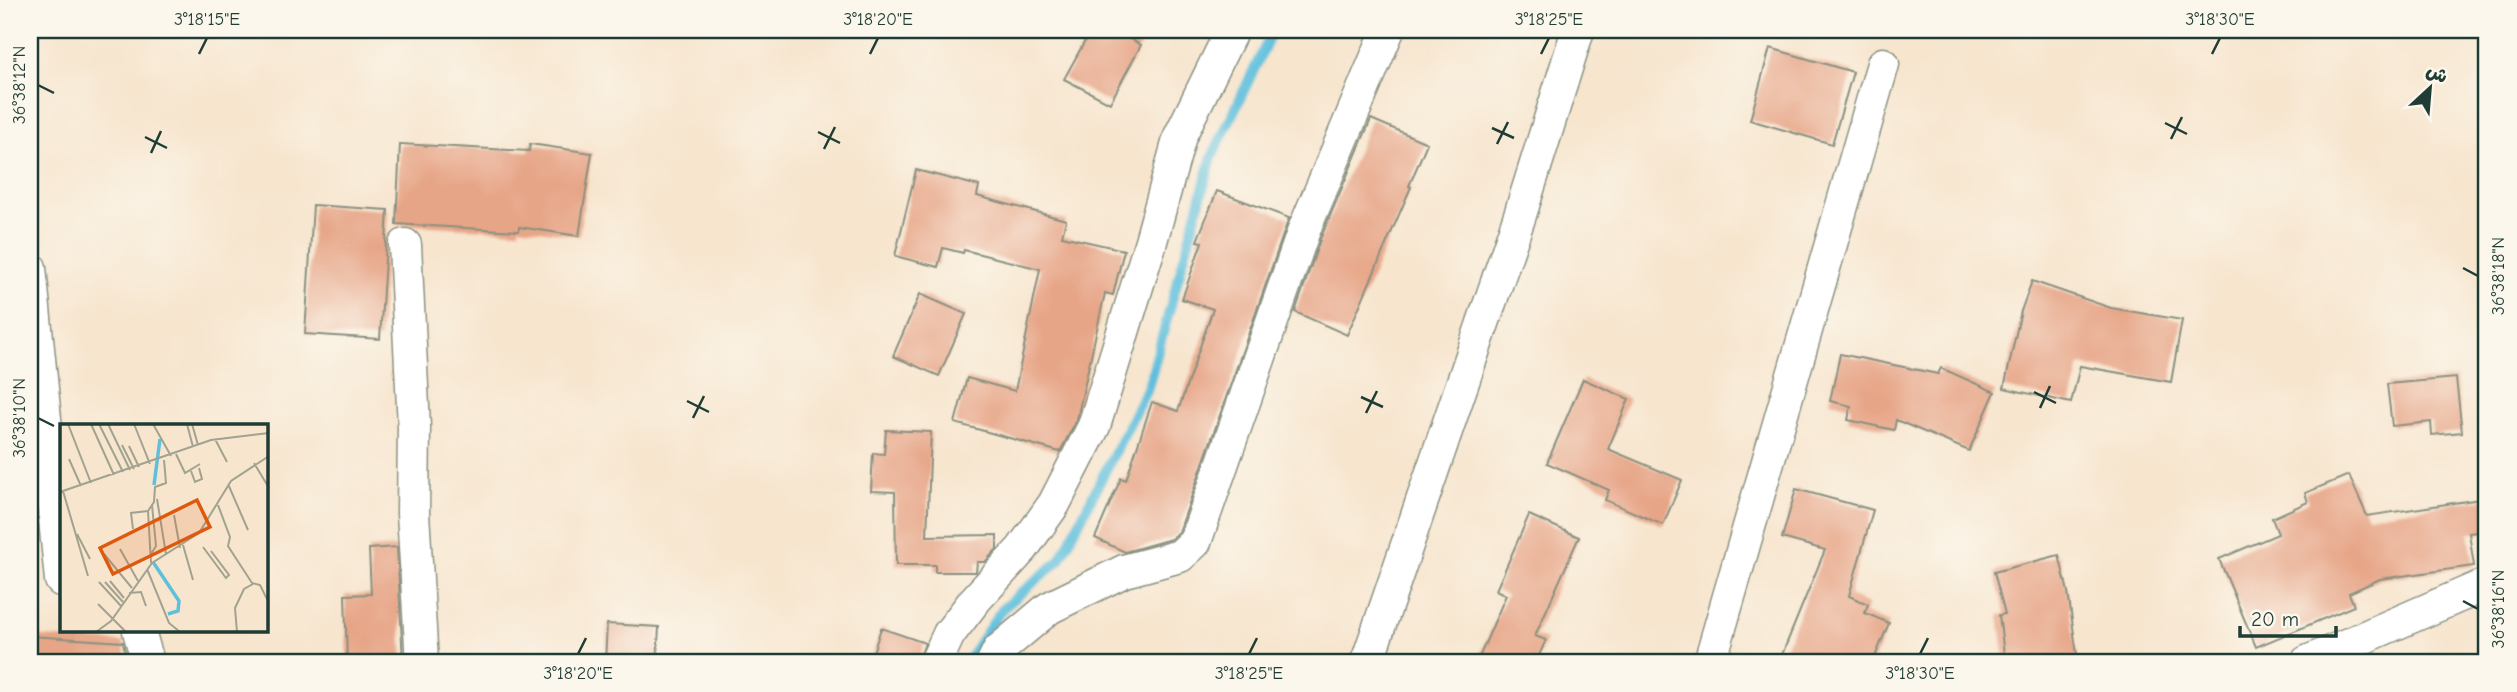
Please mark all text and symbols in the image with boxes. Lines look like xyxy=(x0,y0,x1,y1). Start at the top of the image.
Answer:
text: 3°18'15"E xyxy=(174,9,240,30)
text: 3°18'20"E xyxy=(843,9,913,30)
text: 3°18'25"E xyxy=(1515,9,1583,30)
text: 3°18'30"E xyxy=(2185,9,2255,30)
text: 36°38'12"N xyxy=(9,46,30,124)
north arrow xyxy=(2394,52,2464,122)
text: ش xyxy=(2423,59,2451,88)
text: 36°38'18"N xyxy=(2488,237,2509,315)
text: 36°38'10"N xyxy=(9,378,30,458)
inset map xyxy=(60,424,268,632)
text: 36°38'16"N xyxy=(2488,570,2509,648)
scale bar xyxy=(2240,594,2337,638)
text: 20 m xyxy=(2251,607,2299,631)
text: 3°18'20"E xyxy=(543,663,613,684)
text: 3°18'25"E xyxy=(1215,663,1283,684)
text: 3°18'30"E xyxy=(1885,663,1955,684)

